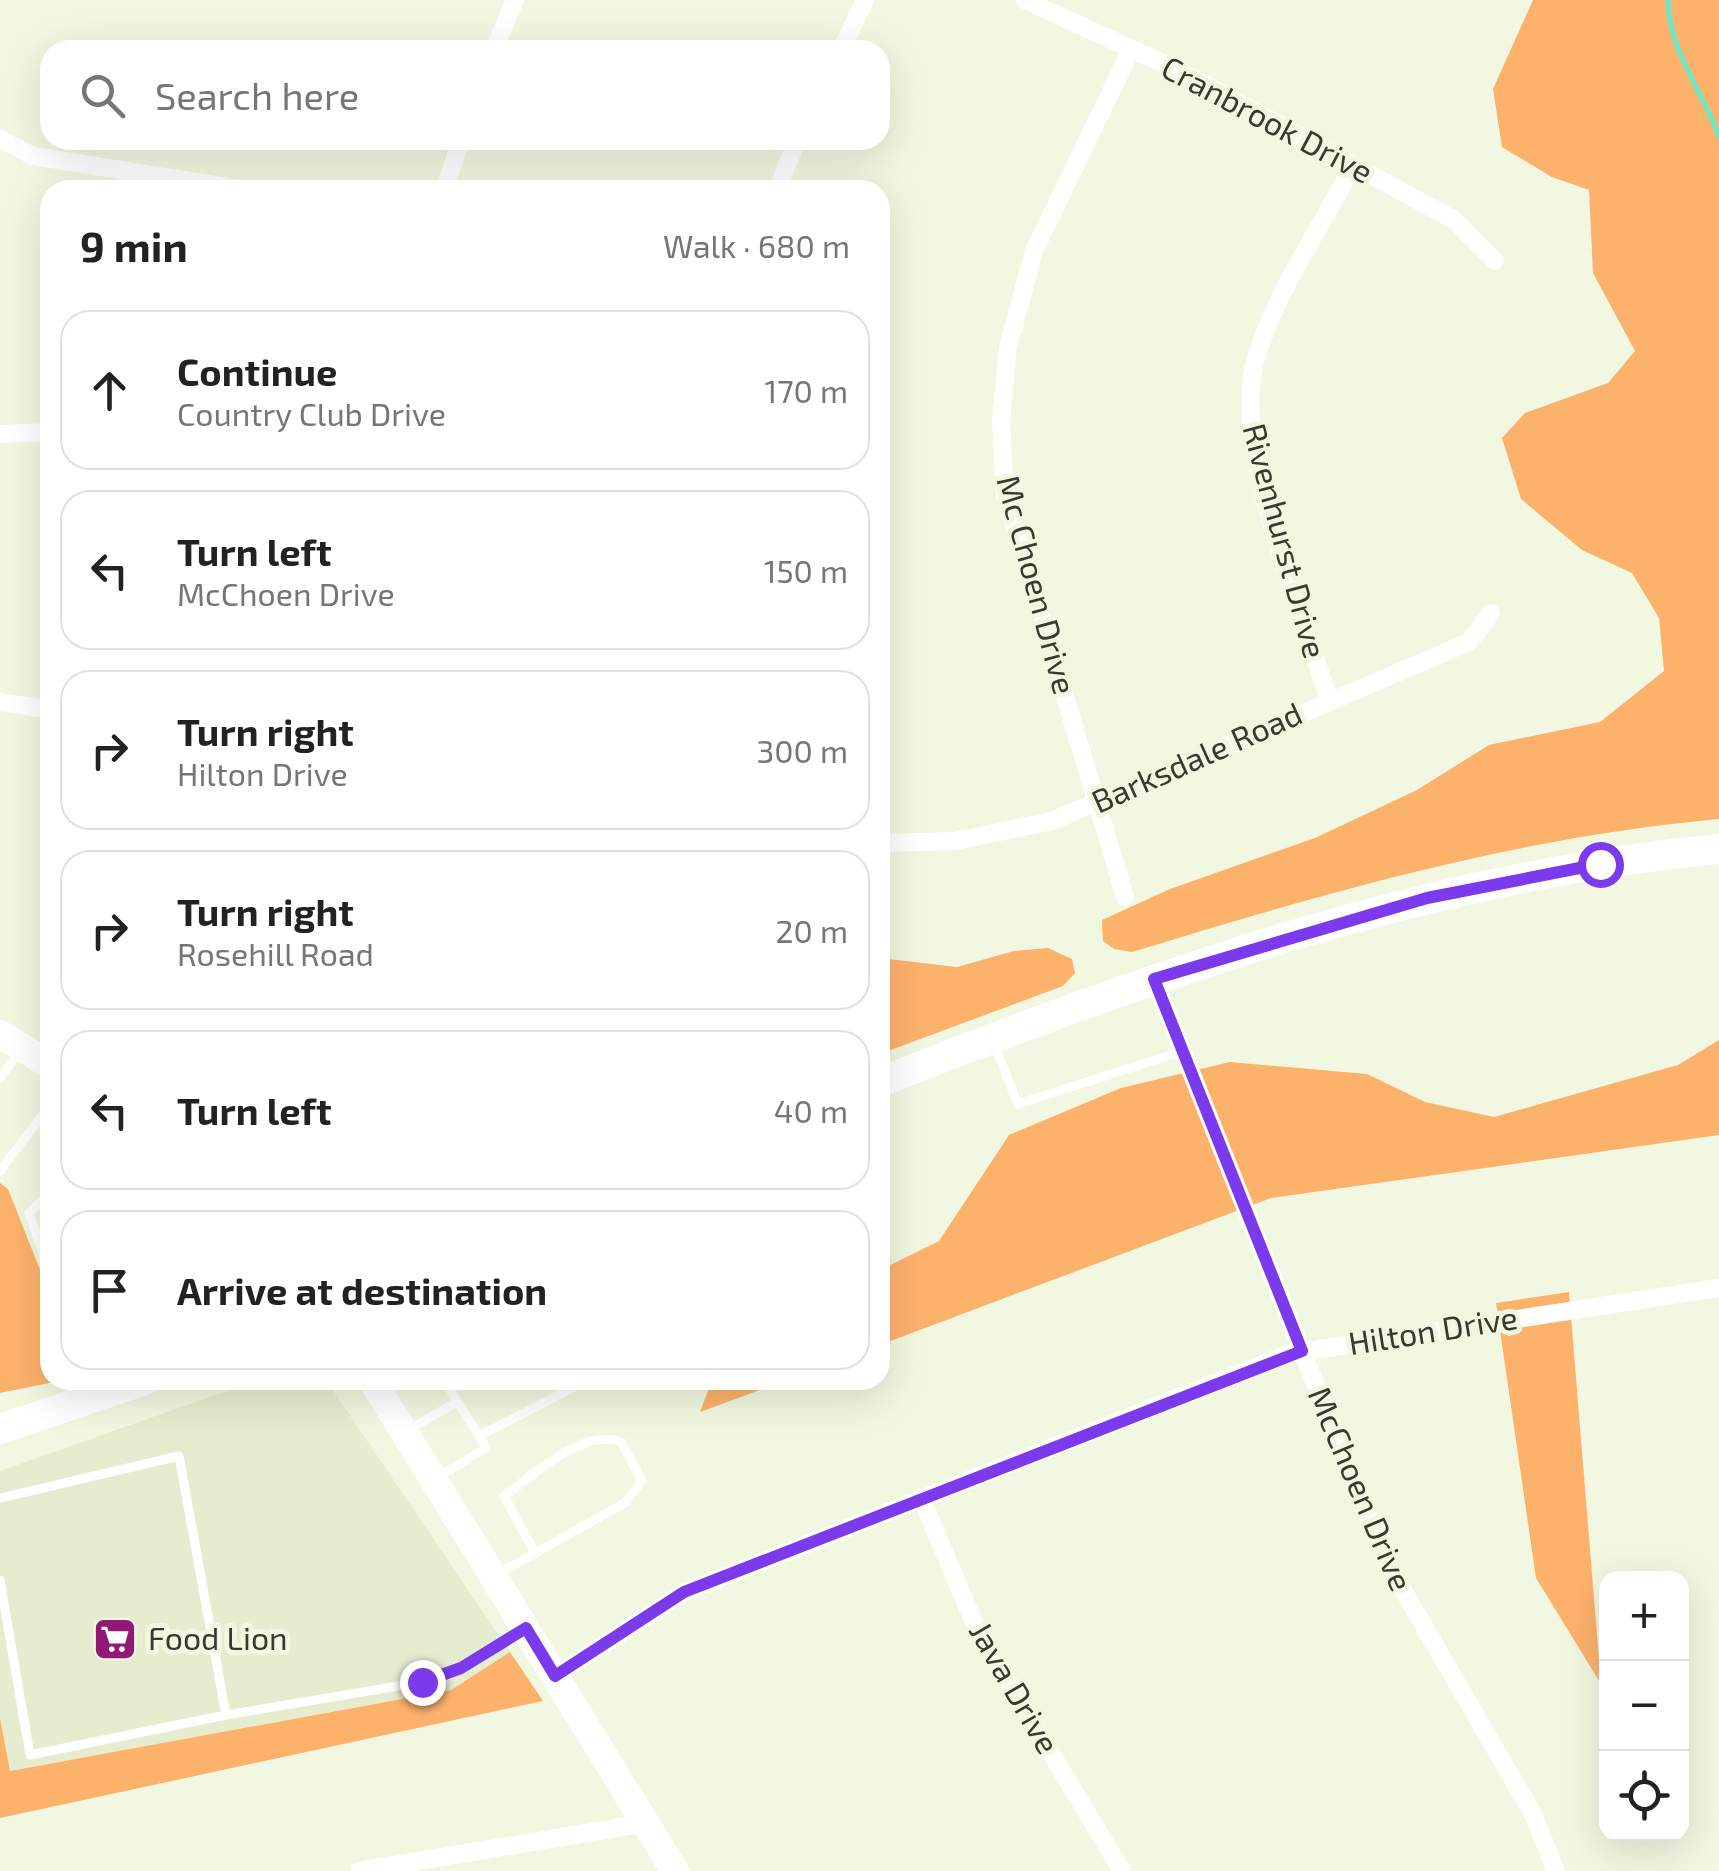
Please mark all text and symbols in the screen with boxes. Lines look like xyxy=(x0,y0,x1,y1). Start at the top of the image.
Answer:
search box xyxy=(40,40,890,150)
street label: Cranbrook Drive xyxy=(1156,47,1380,190)
icon: search xyxy=(75,68,130,123)
text: Search here xyxy=(155,72,359,118)
text: 9 min xyxy=(80,220,188,270)
text: Walk · 680 m xyxy=(663,226,850,264)
text: Continue xyxy=(177,348,337,394)
icon: ahead xyxy=(82,363,137,418)
text: 170 m xyxy=(764,371,848,409)
text: Country Club Drive xyxy=(177,394,446,432)
street label: Rivenhurst Drive xyxy=(1236,419,1336,662)
street label: Mc Choen Drive xyxy=(990,471,1085,698)
text: Turn left xyxy=(177,528,332,574)
icon: left xyxy=(82,543,137,598)
text: 150 m xyxy=(764,551,848,589)
text: McChoen Drive xyxy=(177,574,395,612)
street label: Barksdale Road xyxy=(1085,693,1307,820)
text: Turn right xyxy=(177,708,354,754)
icon: right xyxy=(82,723,137,778)
text: 300 m xyxy=(756,731,848,769)
text: Hilton Drive xyxy=(177,754,348,792)
route start xyxy=(1578,842,1624,888)
text: Turn right xyxy=(177,888,354,934)
icon: right xyxy=(82,903,137,958)
text: 20 m xyxy=(776,911,848,949)
text: Rosehill Road xyxy=(177,934,374,972)
icon: left xyxy=(82,1083,137,1138)
text: Turn left xyxy=(177,1087,332,1133)
text: 40 m xyxy=(774,1091,848,1129)
icon: arrive xyxy=(82,1263,137,1318)
text: Arrive at destination xyxy=(177,1267,547,1313)
street label: Hilton Drive xyxy=(1345,1297,1520,1361)
street label: McChoen Drive xyxy=(1302,1381,1422,1596)
map controls xyxy=(1599,1571,1689,1841)
button: + xyxy=(1599,1571,1689,1661)
street label: Java Drive xyxy=(963,1614,1069,1760)
supermarket icon: Food Lion xyxy=(92,1616,138,1662)
place label: Food Lion xyxy=(148,1618,288,1656)
route end xyxy=(400,1660,446,1706)
button: − xyxy=(1599,1661,1689,1751)
button: locate xyxy=(1599,1751,1689,1841)

